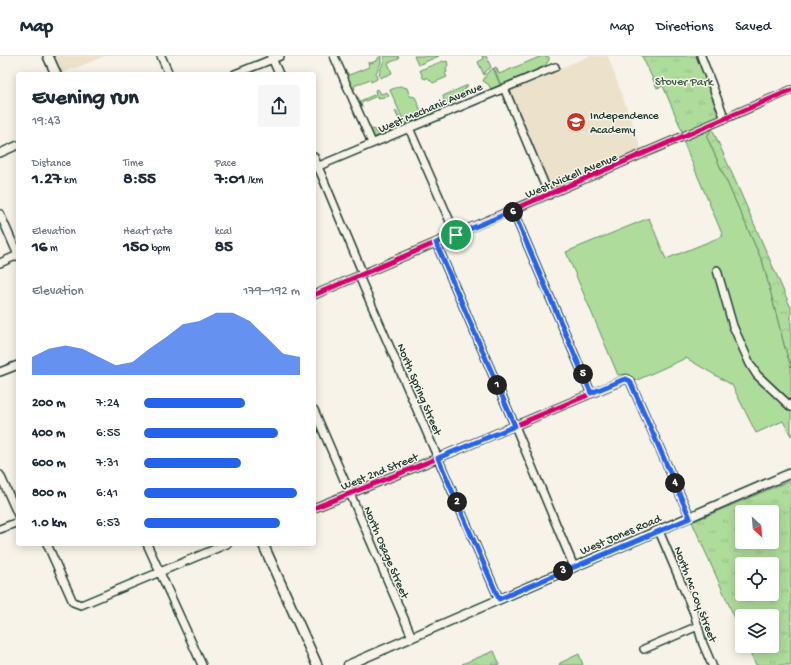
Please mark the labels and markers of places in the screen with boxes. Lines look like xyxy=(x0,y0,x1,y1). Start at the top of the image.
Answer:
place label: Independence Academy xyxy=(590,110,660,138)
school or university icon: Independence Academy xyxy=(565,111,587,133)
pin: 6 xyxy=(503,202,523,222)
pin xyxy=(439,218,473,252)
pin: 5 xyxy=(573,364,593,384)
pin: 1 xyxy=(487,375,507,395)
pin: 4 xyxy=(665,473,685,493)
pin: 2 xyxy=(447,492,467,512)
pin: 3 xyxy=(553,561,573,581)

